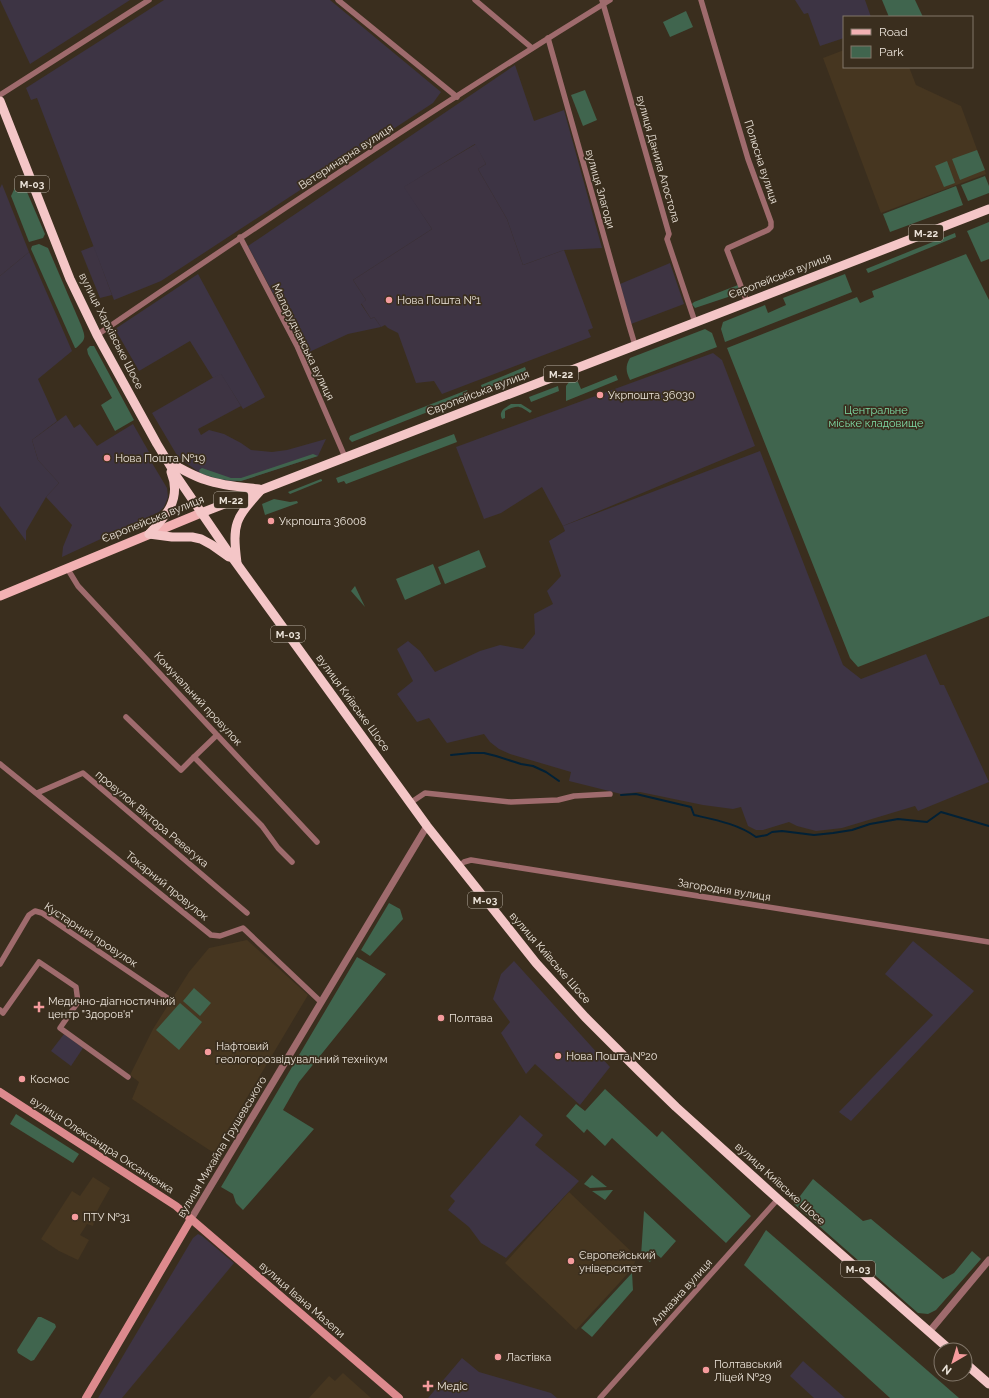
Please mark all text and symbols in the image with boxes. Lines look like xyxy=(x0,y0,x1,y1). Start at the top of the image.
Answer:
legend xyxy=(843,16,973,68)
text: Road xyxy=(879,25,908,39)
text: Park xyxy=(879,45,904,59)
street label: вулиця Данила Апостола xyxy=(634,94,682,224)
street label: Полюсна вулиця xyxy=(741,119,781,205)
street label: Ветеринарна вулиця xyxy=(296,122,396,192)
street label: вулиця Злагоди xyxy=(582,148,618,230)
road number: М-03 xyxy=(15,176,49,192)
road number: М-22 xyxy=(909,225,943,241)
street label: Європейська вулиця xyxy=(727,250,833,302)
street label: вулиця Харківське Шосе xyxy=(76,271,146,392)
street label: Малорудчанська вулиця xyxy=(269,282,337,402)
place label: Нова Пошта №1 xyxy=(397,294,481,307)
marker: Нова Пошта №1 xyxy=(384,295,394,305)
road number: М-22 xyxy=(544,366,578,382)
street label: Європейська вулиця xyxy=(425,367,531,419)
place label: Укрпошта 36030 xyxy=(608,389,695,402)
marker: Укрпошта 36030 xyxy=(595,390,605,400)
park label: Центральне міське кладовище xyxy=(828,404,924,430)
place label: Нова Пошта №19 xyxy=(115,452,205,465)
marker: Нова Пошта №19 xyxy=(102,453,112,463)
road number: М-22 xyxy=(214,492,248,508)
street label: Європейська вулиця xyxy=(100,493,206,545)
place label: Укрпошта 36008 xyxy=(279,515,366,528)
marker: Укрпошта 36008 xyxy=(266,516,276,526)
road number: М-03 xyxy=(271,626,305,642)
street label: Комунальний провулок xyxy=(151,650,245,749)
street label: вулиця Київське Шосе xyxy=(313,652,393,755)
street label: провулок Віктора Ревегука xyxy=(93,768,211,870)
street label: Токарний провулок xyxy=(123,849,211,924)
street label: Загородня вулиця xyxy=(676,876,772,904)
road number: М-03 xyxy=(468,892,502,908)
street label: Кустарний провулок xyxy=(42,900,140,970)
street label: вулиця Київське Шосе xyxy=(507,910,594,1007)
place label: Медично-діагностичний центр "Здоров'я" xyxy=(48,995,175,1021)
marker: Медично-діагностичний центр "Здоров'я" xyxy=(33,1001,45,1013)
place label: Полтава xyxy=(449,1012,493,1025)
marker: Полтава xyxy=(436,1013,446,1023)
place label: Нафтовий геологорозвідувальний технікум xyxy=(216,1040,388,1066)
marker: Нафтовий геологорозвідувальний технікум xyxy=(203,1047,213,1057)
place label: Нова Пошта №20 xyxy=(566,1050,658,1063)
marker: Нова Пошта №20 xyxy=(553,1051,563,1061)
place label: Космос xyxy=(30,1073,70,1086)
marker: Космос xyxy=(17,1074,27,1084)
street label: вулиця Михайла Грушевського xyxy=(175,1074,270,1220)
street label: вулиця Олександра Оксанченка xyxy=(28,1094,176,1196)
street label: вулиця Київське Шосе xyxy=(732,1140,828,1228)
place label: ПТУ №31 xyxy=(83,1211,131,1224)
marker: ПТУ №31 xyxy=(70,1212,80,1222)
place label: Європейський університет xyxy=(579,1249,655,1275)
marker: Європейський університет xyxy=(566,1256,576,1266)
street label: Алмазна вулиця xyxy=(649,1256,715,1328)
street label: вулиця Івана Мазепи xyxy=(257,1259,347,1341)
road number: М-03 xyxy=(841,1261,875,1277)
north arrow xyxy=(933,1342,973,1382)
place label: Ластівка xyxy=(506,1351,551,1364)
marker: Ластівка xyxy=(493,1352,503,1362)
place label: Полтавський Ліцей №29 xyxy=(714,1358,782,1384)
text: N xyxy=(940,1362,954,1377)
marker: Полтавський Ліцей №29 xyxy=(701,1365,711,1375)
marker: Медіс xyxy=(422,1380,434,1392)
place label: Медіс xyxy=(437,1380,468,1393)

